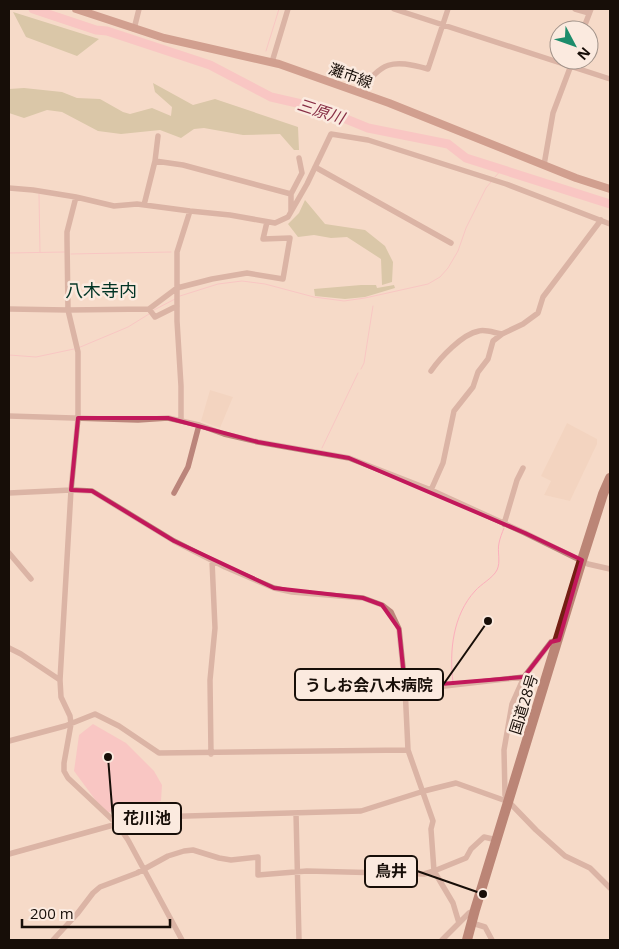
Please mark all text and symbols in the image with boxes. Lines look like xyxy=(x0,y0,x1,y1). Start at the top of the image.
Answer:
north arrow xyxy=(549,20,599,70)
text: N xyxy=(573,43,595,64)
street label: 灘市線 xyxy=(326,58,376,92)
water label: 三原川 xyxy=(295,93,349,129)
district label: 八木寺内 xyxy=(65,278,137,302)
callout: うしお会八木病院 xyxy=(295,669,443,700)
street label: 国道28号 xyxy=(504,671,542,737)
text: うしお会八木病院 xyxy=(305,674,433,696)
callout: 花川池 xyxy=(113,803,181,834)
text: 花川池 xyxy=(123,807,171,829)
callout: 鳥井 xyxy=(365,856,417,887)
text: 鳥井 xyxy=(375,860,407,882)
scale bar xyxy=(22,896,170,928)
text: 200 m xyxy=(30,903,74,923)

